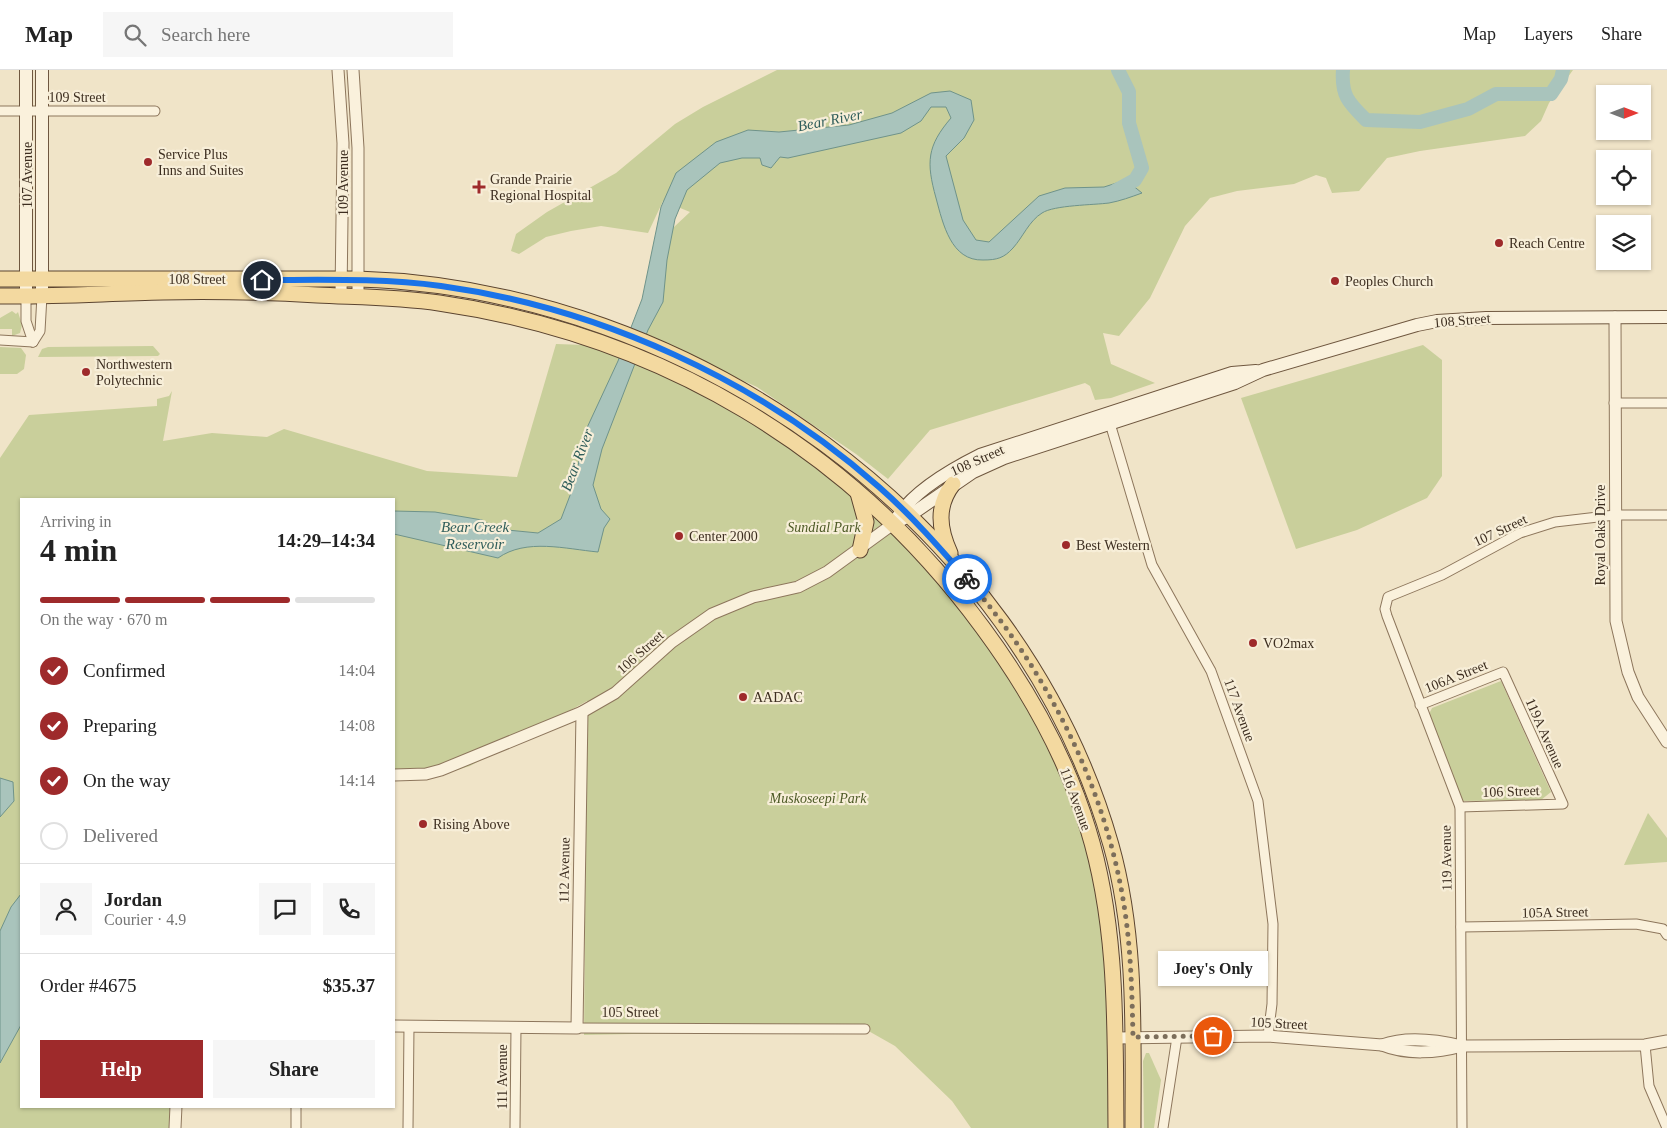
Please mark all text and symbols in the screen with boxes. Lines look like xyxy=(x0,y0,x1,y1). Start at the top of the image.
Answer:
search box xyxy=(103,12,453,57)
text: Map xyxy=(25,21,73,47)
icon: search xyxy=(121,21,149,49)
text: Search here xyxy=(161,24,250,45)
text: Map xyxy=(1463,24,1496,44)
text: Layers xyxy=(1524,24,1573,44)
text: Share xyxy=(1601,24,1642,44)
north arrow xyxy=(1596,85,1651,140)
map controls xyxy=(1596,85,1651,270)
street label: 109 Street xyxy=(48,90,106,105)
water label: Bear River xyxy=(796,106,864,134)
street label: 107 Avenue xyxy=(20,142,35,208)
place label: Service Plus Inns and Suites xyxy=(158,147,244,178)
street label: 109 Avenue xyxy=(336,150,351,216)
button: locate xyxy=(1596,150,1651,205)
marker: Service Plus Inns and Suites xyxy=(142,156,154,168)
place label: Grande Prairie Regional Hospital xyxy=(490,172,592,203)
marker: Grande Prairie Regional Hospital xyxy=(472,180,486,194)
button: layers xyxy=(1596,215,1651,270)
place label: Reach Centre xyxy=(1509,236,1585,251)
marker: Reach Centre xyxy=(1493,237,1505,249)
pin xyxy=(241,259,283,301)
icon: home xyxy=(248,266,276,294)
street label: 108 Street xyxy=(168,272,226,287)
place label: Peoples Church xyxy=(1345,274,1433,289)
marker: Peoples Church xyxy=(1329,275,1341,287)
street label: 108 Street xyxy=(1433,311,1491,330)
place label: Northwestern Polytechnic xyxy=(96,357,172,388)
marker: Northwestern Polytechnic xyxy=(80,366,92,378)
water label: Bear River xyxy=(558,426,596,493)
street label: 108 Street xyxy=(948,442,1006,479)
street label: Royal Oaks Drive xyxy=(1593,484,1608,586)
street label: 107 Street xyxy=(1471,512,1529,549)
text: Arriving in xyxy=(40,513,112,530)
water label: Bear Creek Reservoir xyxy=(441,519,509,552)
park label: Sundial Park xyxy=(787,520,862,535)
place label: Center 2000 xyxy=(689,529,758,544)
text: 14:29–14:34 xyxy=(277,530,375,551)
marker: Center 2000 xyxy=(673,530,685,542)
text: 4 min xyxy=(40,532,117,568)
place label: Best Western xyxy=(1076,538,1150,553)
marker: Best Western xyxy=(1060,539,1072,551)
courier xyxy=(942,554,992,604)
icon: bike xyxy=(953,565,981,593)
text: On the way · 670 m xyxy=(40,611,168,628)
street label: 106 Street xyxy=(614,628,667,677)
place label: VO2max xyxy=(1263,636,1314,651)
marker: VO2max xyxy=(1247,637,1259,649)
icon: check xyxy=(40,657,68,685)
street label: 106A Street xyxy=(1423,657,1490,696)
text: Confirmed xyxy=(83,660,165,681)
text: 14:04 xyxy=(339,662,375,679)
street label: 117 Avenue xyxy=(1221,677,1258,744)
place label: AADAC xyxy=(753,690,803,705)
marker: AADAC xyxy=(737,691,749,703)
street label: 119A Avenue xyxy=(1522,696,1567,771)
icon: check xyxy=(40,712,68,740)
text: Preparing xyxy=(83,715,157,736)
text: 14:08 xyxy=(339,717,375,734)
street label: 116 Avenue xyxy=(1057,766,1094,833)
icon: check xyxy=(40,767,68,795)
text: On the way xyxy=(83,770,171,791)
text: 14:14 xyxy=(339,772,375,789)
street label: 106 Street xyxy=(1482,783,1540,800)
park label: Muskoseepi Park xyxy=(769,791,867,806)
place label: Rising Above xyxy=(433,817,510,832)
marker: Rising Above xyxy=(417,818,429,830)
text: Delivered xyxy=(83,825,158,846)
street label: 119 Avenue xyxy=(1438,825,1455,891)
street label: 112 Avenue xyxy=(556,837,573,903)
button: person xyxy=(40,883,92,935)
button: chat xyxy=(259,883,311,935)
button: phone xyxy=(323,883,375,935)
text: Jordan xyxy=(104,889,162,910)
street label: 105A Street xyxy=(1522,904,1588,921)
text: Courier · 4.9 xyxy=(104,911,186,928)
callout: Joey's Only xyxy=(1158,951,1268,986)
text: Joey's Only xyxy=(1173,960,1253,977)
text: Order #4675 xyxy=(40,975,137,996)
text: $35.37 xyxy=(323,975,375,996)
street label: 105 Street xyxy=(601,1005,659,1020)
pin xyxy=(1192,1015,1234,1057)
street label: 105 Street xyxy=(1250,1015,1308,1032)
icon: bag xyxy=(1199,1022,1227,1050)
button: Help xyxy=(40,1040,203,1098)
button: Share xyxy=(213,1040,375,1098)
street label: 111 Avenue xyxy=(495,1044,510,1110)

